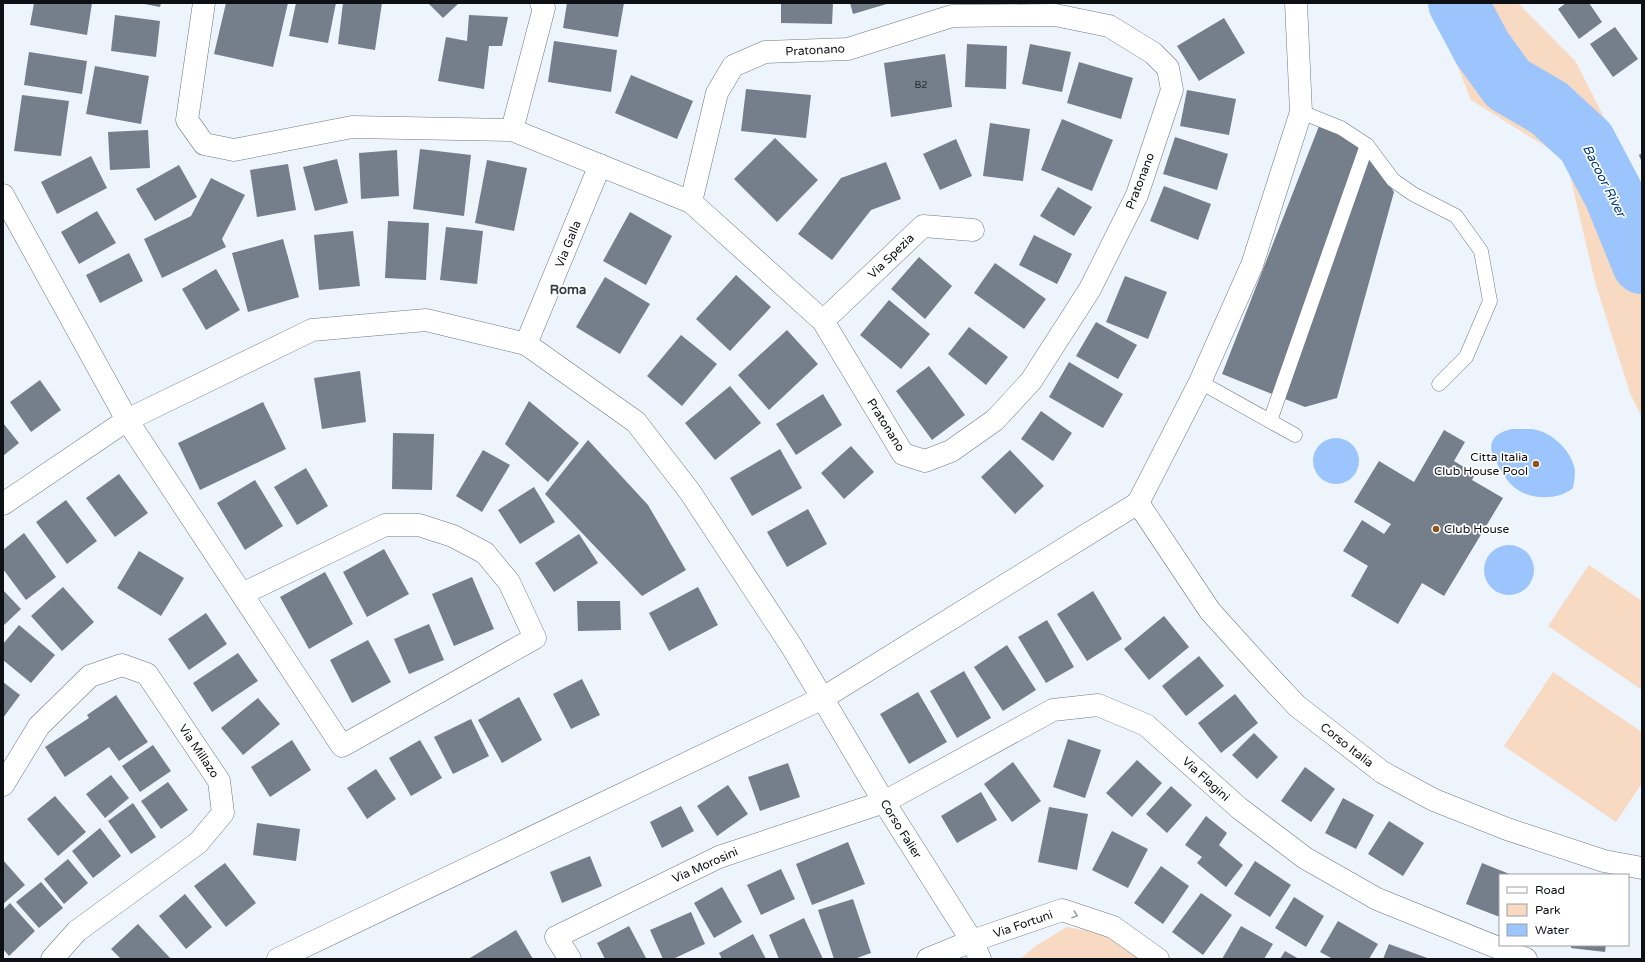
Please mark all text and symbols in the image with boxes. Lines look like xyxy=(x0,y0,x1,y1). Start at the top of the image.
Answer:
street label: Pratonano xyxy=(785,41,845,59)
house number: B2 xyxy=(914,79,928,91)
water label: Bacoor River xyxy=(1579,142,1630,222)
street label: Pratonano xyxy=(1123,151,1157,211)
street label: Via Galla xyxy=(552,218,584,270)
street label: Via Spezia xyxy=(865,231,917,281)
district label: Roma xyxy=(550,282,586,298)
street label: Pratonano xyxy=(864,396,908,454)
place label: Citta Italia Club House Pool xyxy=(1434,450,1528,478)
marker: Citta Italia Club House Pool xyxy=(1531,459,1541,469)
place label: Club House xyxy=(1444,522,1510,536)
marker: Club House xyxy=(1431,524,1441,534)
street label: Corso Italia xyxy=(1318,720,1376,770)
street label: Via Millazo xyxy=(176,722,222,780)
street label: Via Flagini xyxy=(1179,754,1233,804)
street label: Corso Falier xyxy=(877,797,925,861)
street label: Via Morosini xyxy=(670,844,740,886)
legend xyxy=(1499,874,1629,946)
text: Road xyxy=(1535,883,1565,897)
text: Park xyxy=(1535,903,1561,917)
street label: Via Fortuni xyxy=(991,907,1055,941)
one-way arrow xyxy=(1071,910,1078,918)
text: Water xyxy=(1535,923,1570,937)

